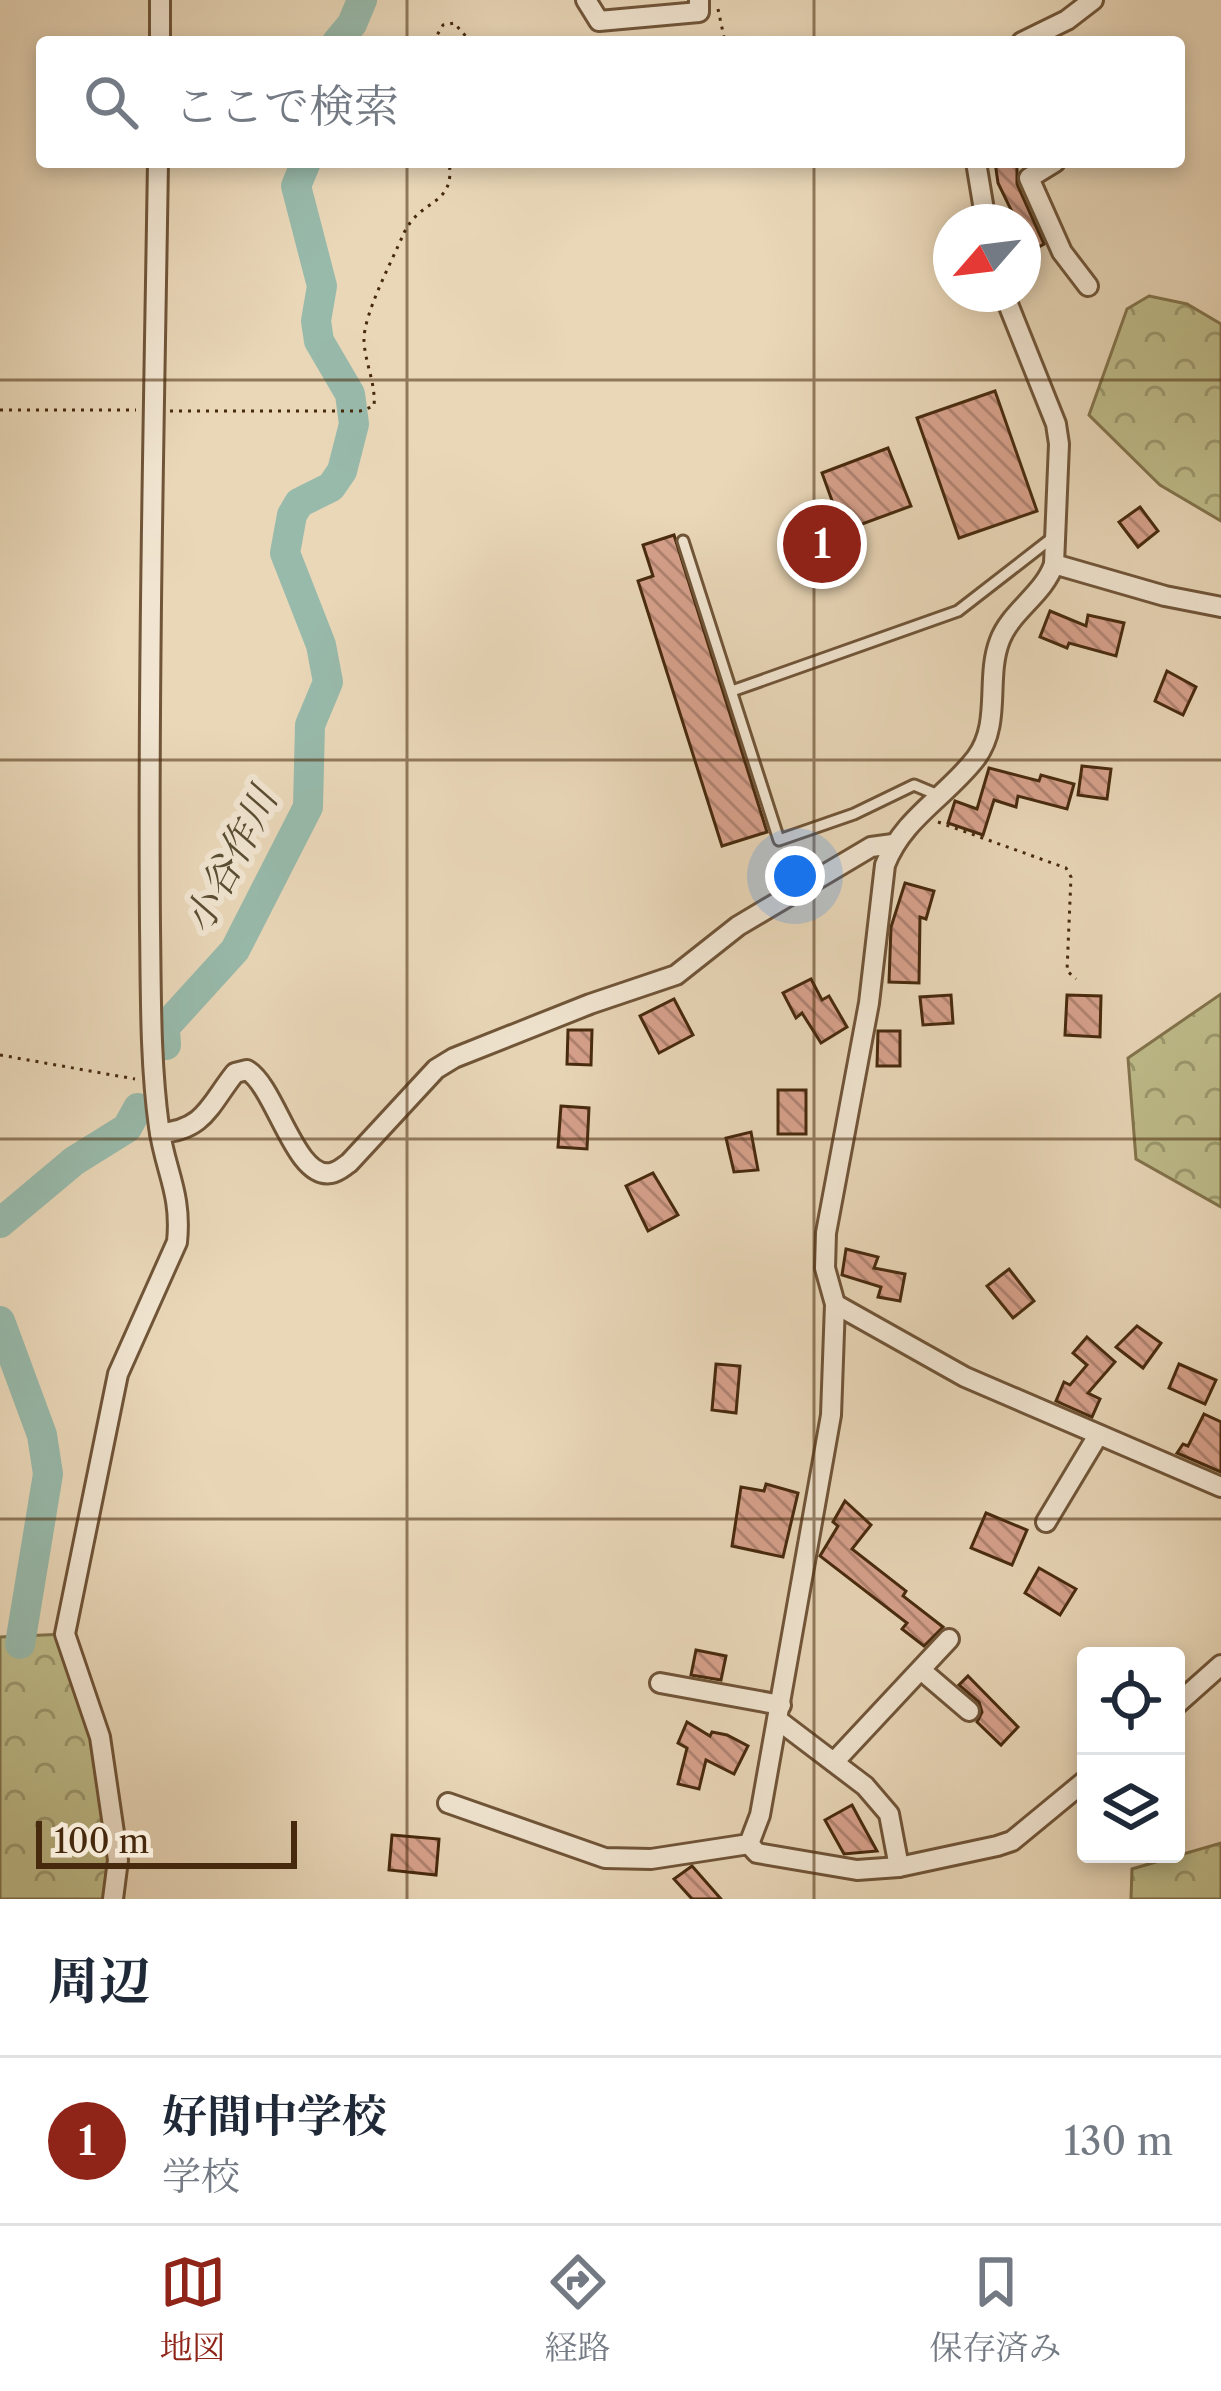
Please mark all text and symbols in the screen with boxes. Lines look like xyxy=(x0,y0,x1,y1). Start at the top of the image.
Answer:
search box xyxy=(36,36,1185,168)
icon: search xyxy=(78,69,144,135)
text: ここで検索 xyxy=(174,78,399,134)
north arrow xyxy=(933,204,1041,312)
pin: 1 xyxy=(783,499,861,589)
water label: 小谷作川 xyxy=(173,776,289,940)
your location xyxy=(765,846,825,906)
map controls xyxy=(1077,1647,1185,1863)
button: locate xyxy=(1077,1647,1185,1755)
button: layers xyxy=(1077,1755,1185,1863)
scale bar xyxy=(36,1815,297,1868)
text: 100 m xyxy=(54,1821,149,1862)
text: 周辺 xyxy=(48,1950,150,2012)
text: 好間中学校 xyxy=(162,2088,387,2144)
text: 1 xyxy=(78,2117,96,2165)
text: 130 m xyxy=(1064,2117,1173,2165)
text: 学校 xyxy=(162,2152,240,2200)
tab: 地図 xyxy=(160,2249,226,2368)
tab: 経路 xyxy=(545,2249,611,2368)
tab: 保存済み xyxy=(930,2249,1062,2368)

